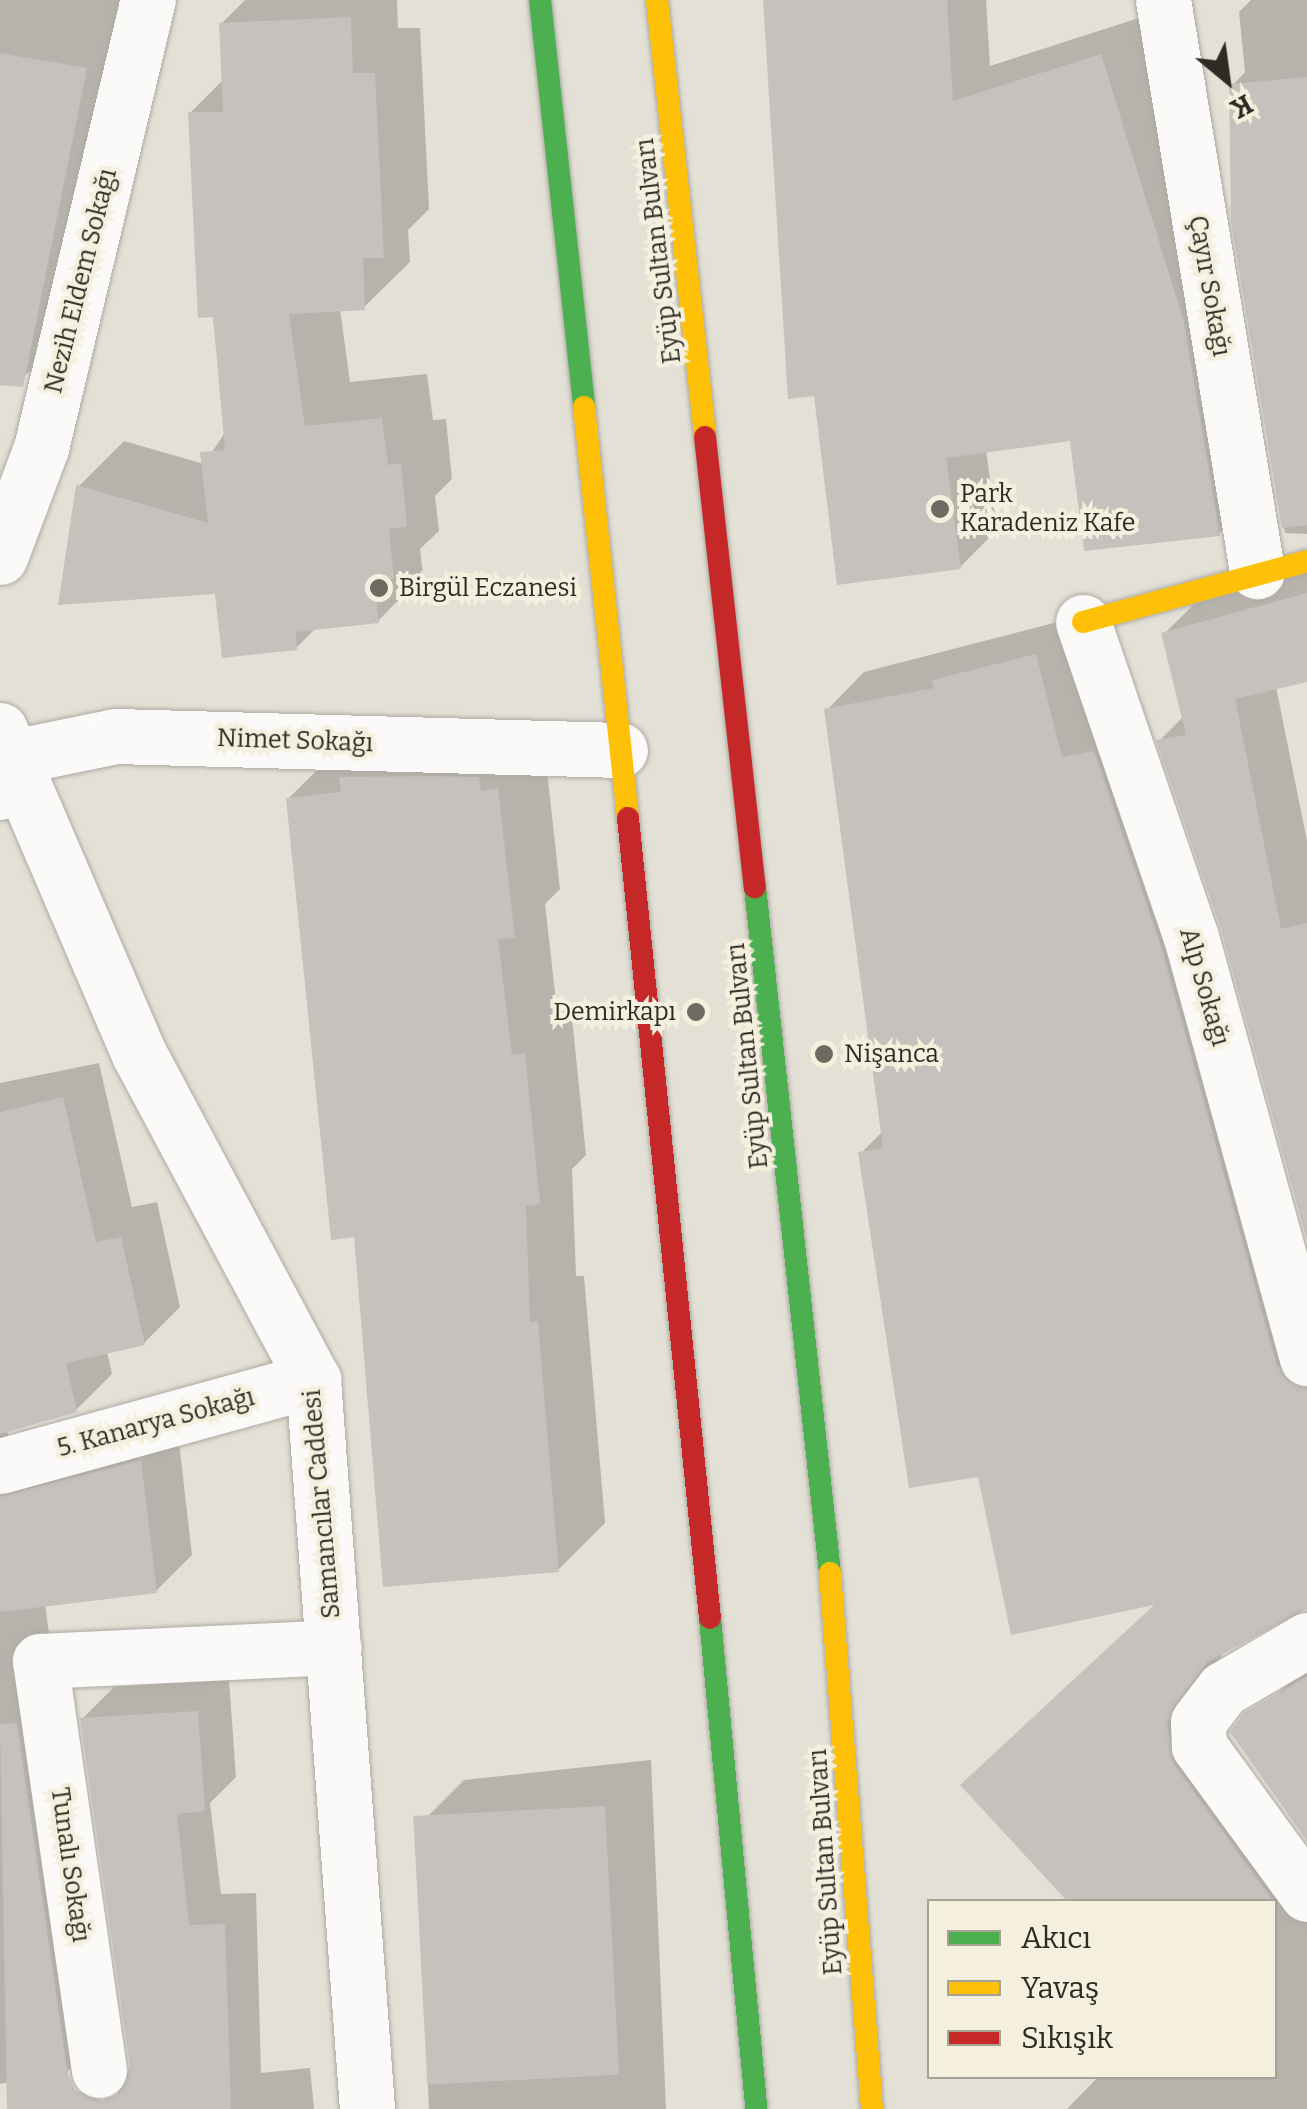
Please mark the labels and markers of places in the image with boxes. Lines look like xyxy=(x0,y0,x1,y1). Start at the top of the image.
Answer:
place label: Park Karadeniz Kafe xyxy=(960,480,1135,539)
marker: Park Karadeniz Kafe xyxy=(929,498,951,520)
place label: Birgül Eczanesi xyxy=(399,573,577,603)
marker: Birgül Eczanesi xyxy=(368,577,390,599)
place label: Demirkapı xyxy=(553,997,676,1027)
marker: Demirkapı xyxy=(685,1001,707,1023)
place label: Nişanca xyxy=(844,1039,939,1069)
marker: Nişanca xyxy=(813,1043,835,1065)

